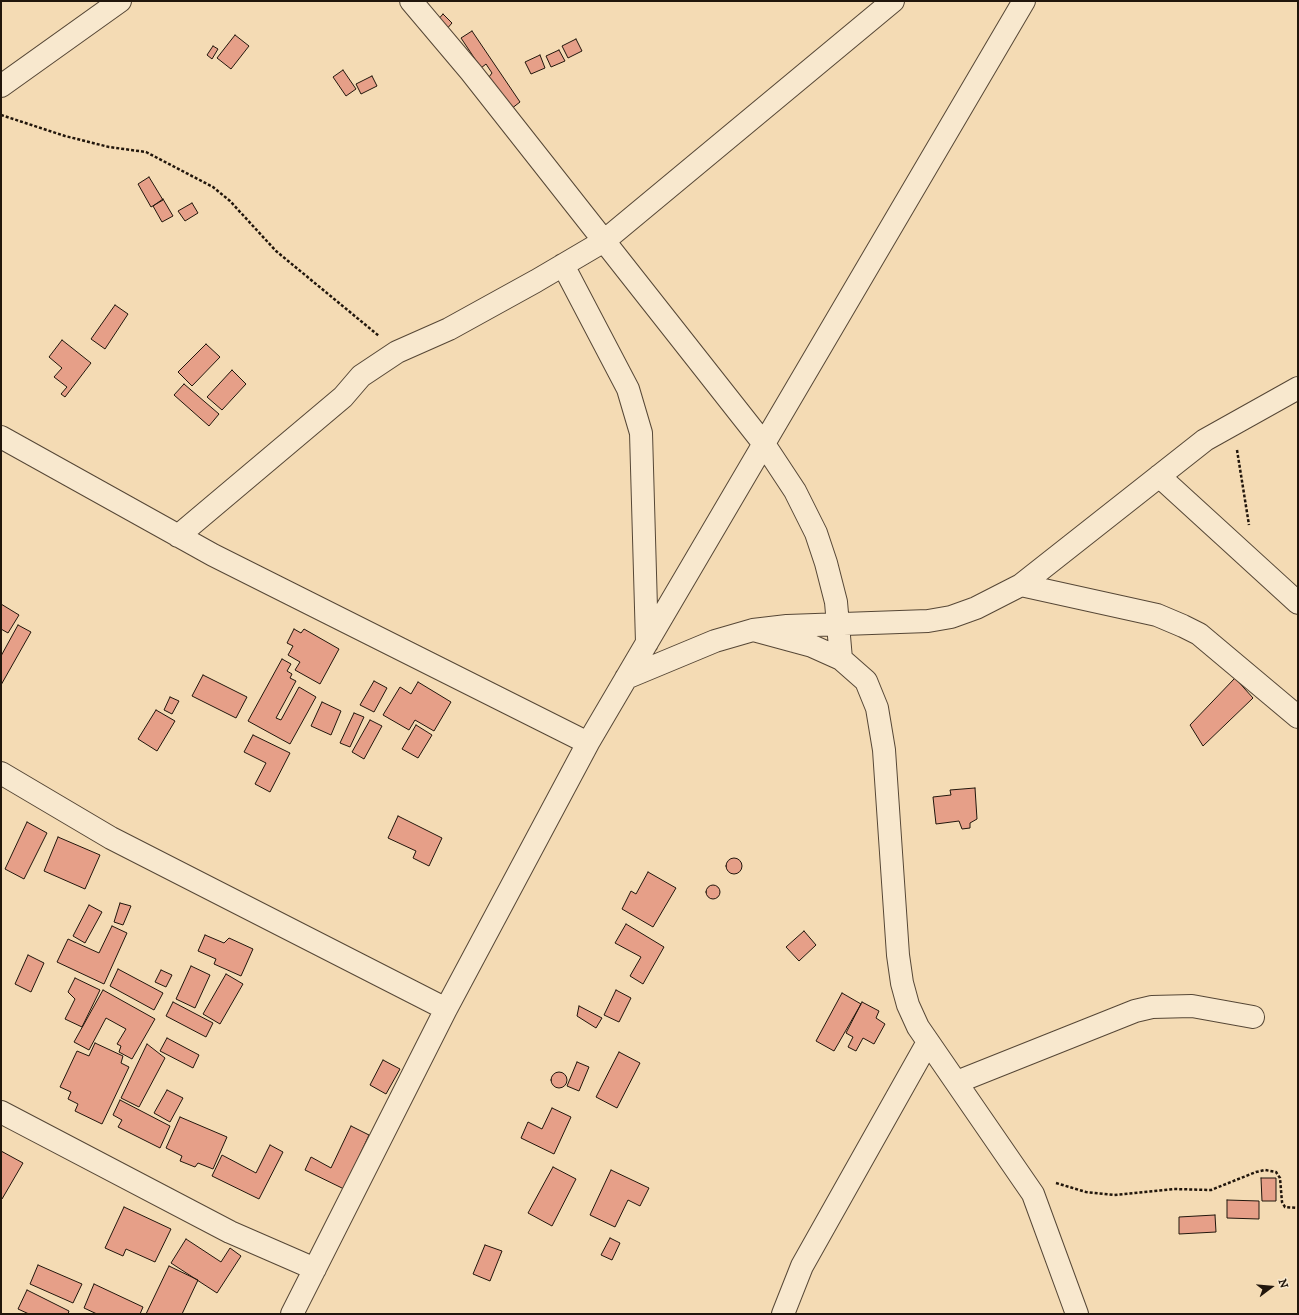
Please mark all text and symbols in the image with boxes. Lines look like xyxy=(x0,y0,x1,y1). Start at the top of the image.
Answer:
north arrow xyxy=(1251,1267,1291,1307)
text: N xyxy=(1275,1277,1291,1290)

